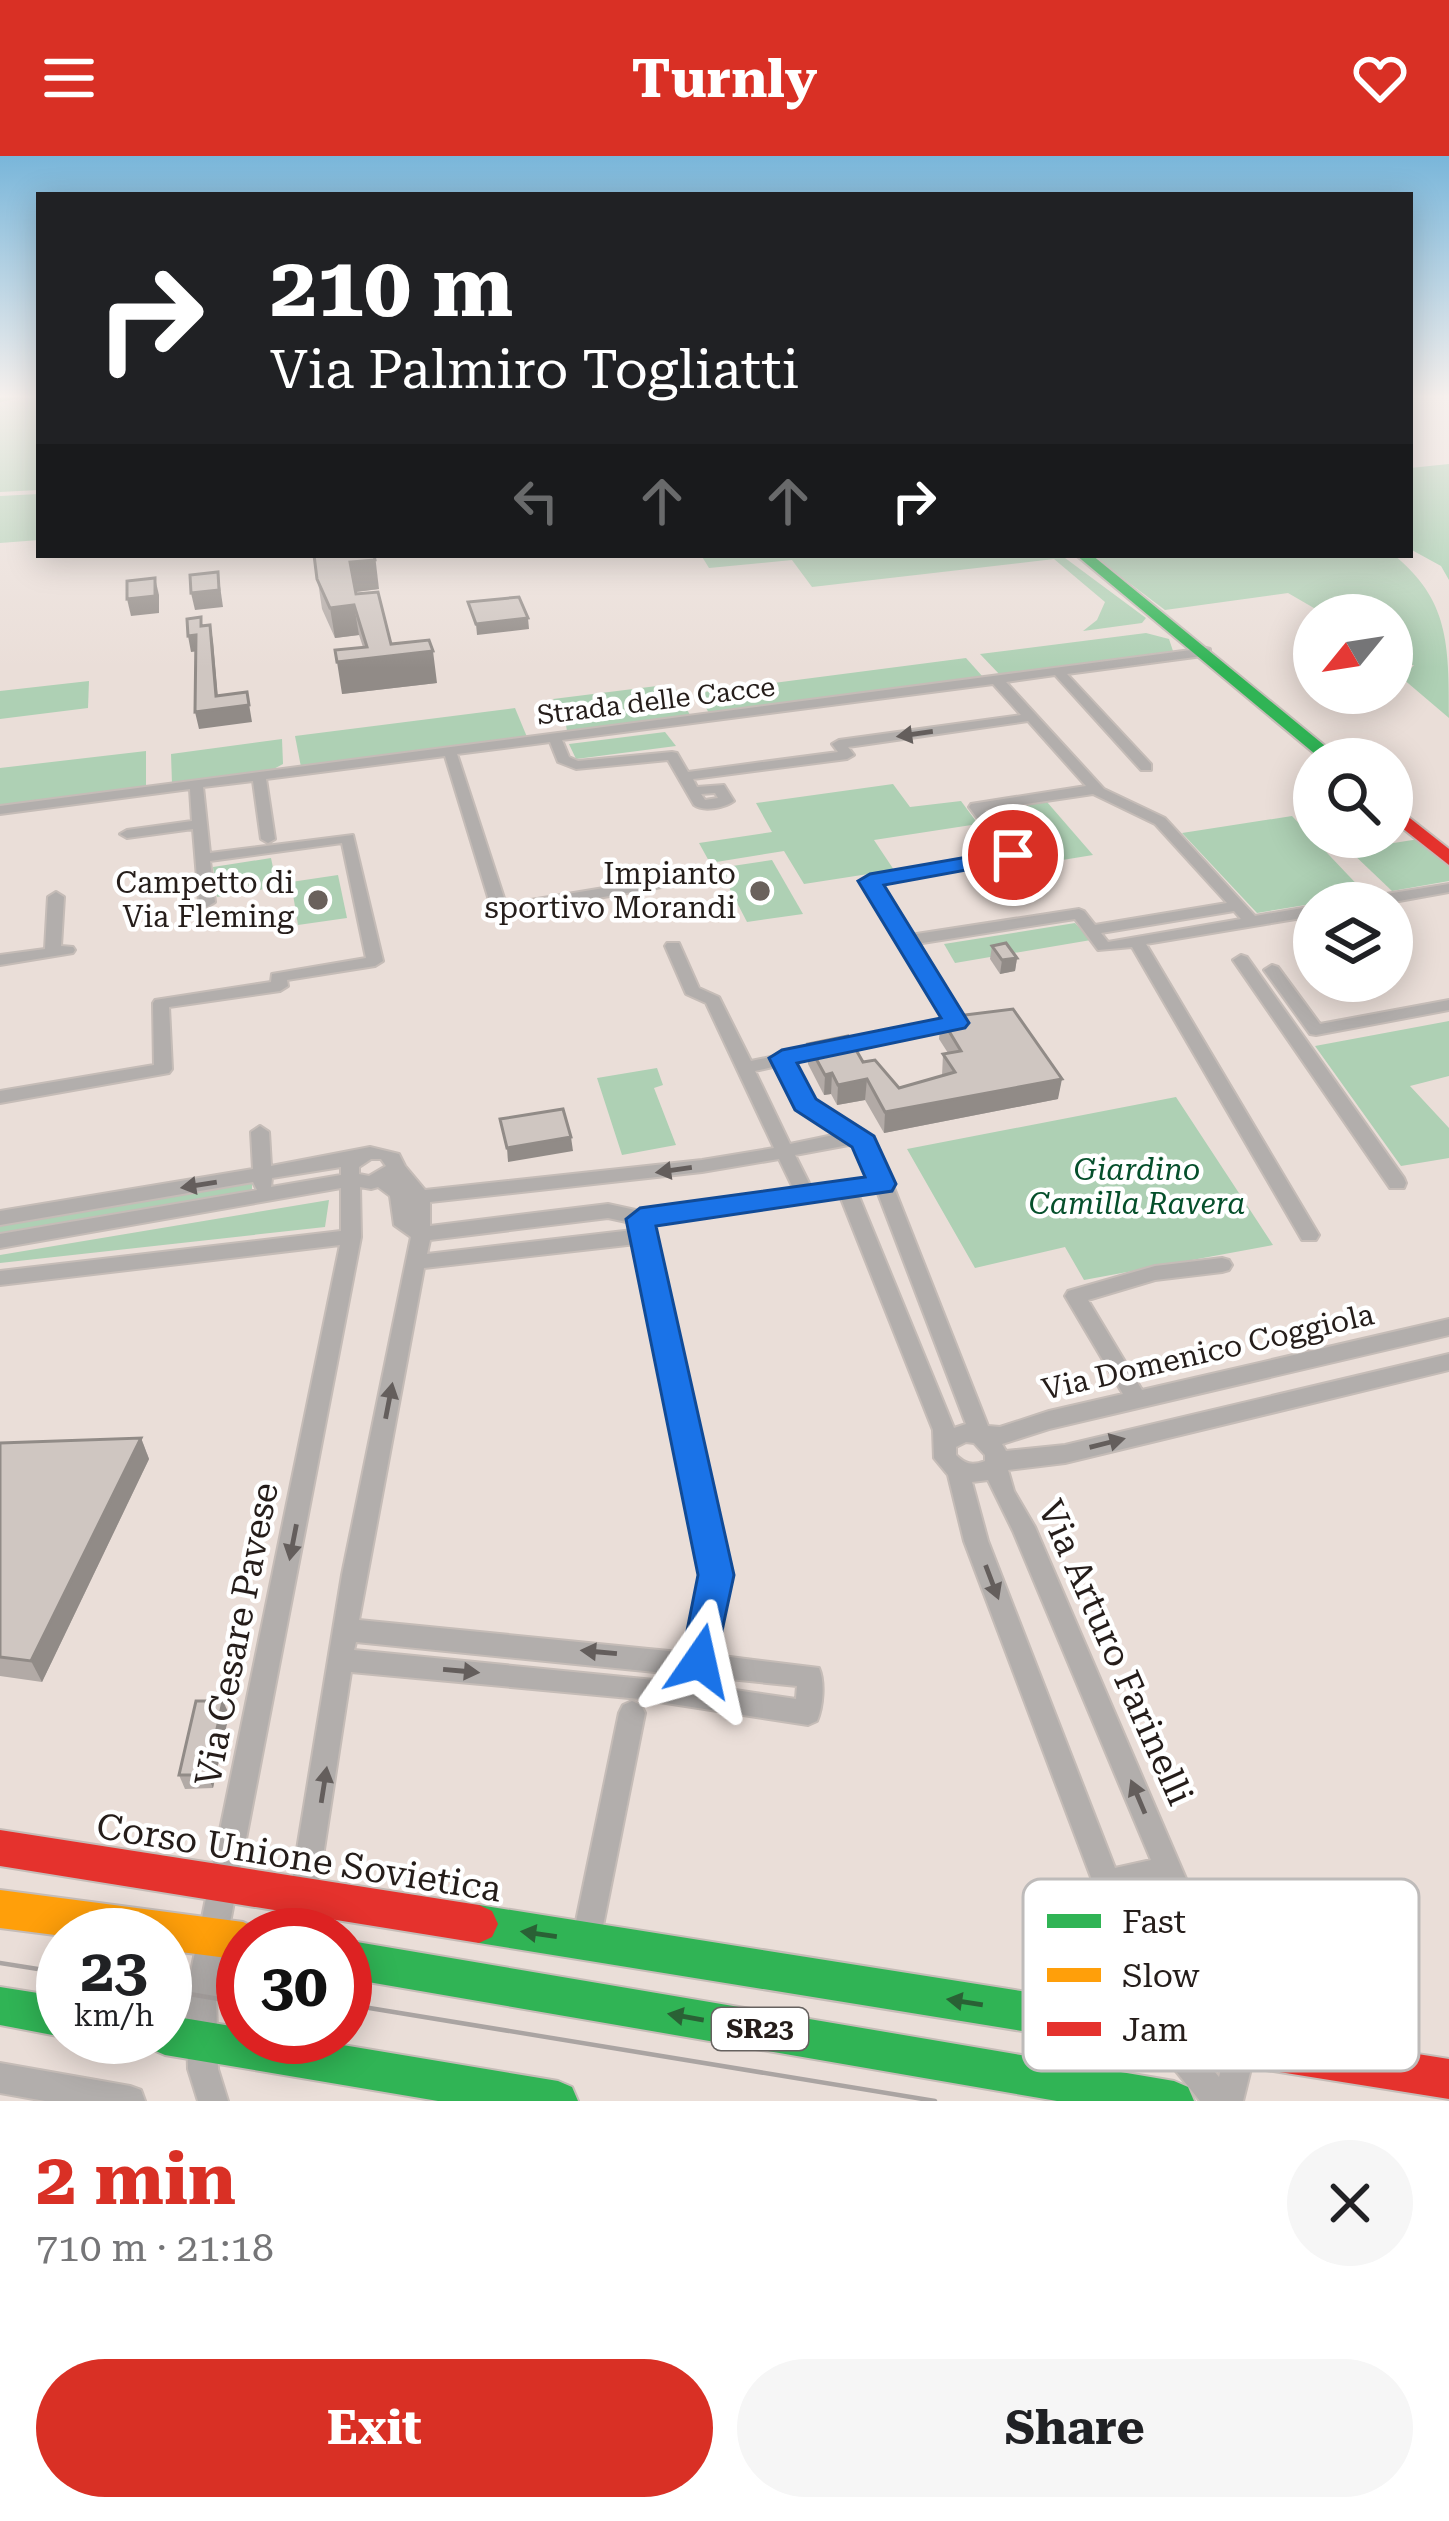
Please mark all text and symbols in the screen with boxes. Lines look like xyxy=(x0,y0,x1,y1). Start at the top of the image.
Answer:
icon: menu xyxy=(36,45,102,111)
icon: heart xyxy=(1347,45,1413,111)
text: Turnly xyxy=(632,47,817,110)
text: 210 m xyxy=(270,238,513,336)
icon: right xyxy=(72,240,228,396)
text: Via Palmiro Togliatti xyxy=(270,338,799,401)
icon: left xyxy=(503,468,569,534)
icon: ahead xyxy=(629,468,695,534)
icon: ahead xyxy=(755,468,821,534)
icon: right xyxy=(881,468,947,534)
north arrow xyxy=(1293,594,1413,714)
map controls xyxy=(1293,594,1413,1002)
street label: Strada delle Cacce xyxy=(535,671,777,731)
one-way arrow xyxy=(895,725,933,744)
button: search xyxy=(1293,738,1413,858)
pin xyxy=(962,804,1064,906)
icon: arrive xyxy=(980,822,1046,888)
place label: Impianto sportivo Morandi xyxy=(484,856,736,925)
place label: Campetto di Via Fleming xyxy=(116,865,294,934)
marker: Impianto sportivo Morandi xyxy=(747,878,773,904)
button: layers xyxy=(1293,882,1413,1002)
marker: Campetto di Via Fleming xyxy=(305,887,331,913)
park label: Giardino Camilla Ravera xyxy=(1029,1152,1245,1221)
one-way arrow xyxy=(655,1161,692,1180)
one-way arrow xyxy=(180,1176,217,1195)
street label: Via Domenico Coggiola xyxy=(1039,1296,1377,1407)
one-way arrow xyxy=(380,1381,399,1419)
one-way arrow xyxy=(1089,1433,1126,1452)
street label: Via Cesare Pavese xyxy=(187,1479,287,1789)
street label: Via Arturo Farinelli xyxy=(1029,1493,1201,1811)
one-way arrow xyxy=(283,1524,302,1562)
one-way arrow xyxy=(983,1565,1002,1601)
position arrow xyxy=(637,1598,763,1724)
one-way arrow xyxy=(580,1642,617,1661)
one-way arrow xyxy=(443,1662,480,1681)
one-way arrow xyxy=(315,1766,334,1803)
one-way arrow xyxy=(1127,1779,1147,1814)
street label: Corso Unione Sovietica xyxy=(94,1805,505,1911)
legend xyxy=(1023,1879,1419,2071)
text: Fast xyxy=(1122,1902,1186,1941)
speed limit sign: 30 xyxy=(216,1908,372,2064)
one-way arrow xyxy=(520,1924,557,1943)
text: 23 xyxy=(80,1935,148,2006)
text: Slow xyxy=(1122,1956,1200,1995)
one-way arrow xyxy=(946,1993,984,2011)
text: km/h xyxy=(74,1998,154,2033)
one-way arrow xyxy=(667,2007,704,2026)
road number: SR23 xyxy=(712,2008,808,2050)
text: Jam xyxy=(1122,2010,1188,2049)
text: 2 min xyxy=(36,2137,236,2222)
button: close xyxy=(1287,2140,1413,2266)
text: 710 m · 21:18 xyxy=(36,2225,274,2271)
button: Exit xyxy=(36,2359,713,2497)
button: Share xyxy=(737,2359,1413,2497)

